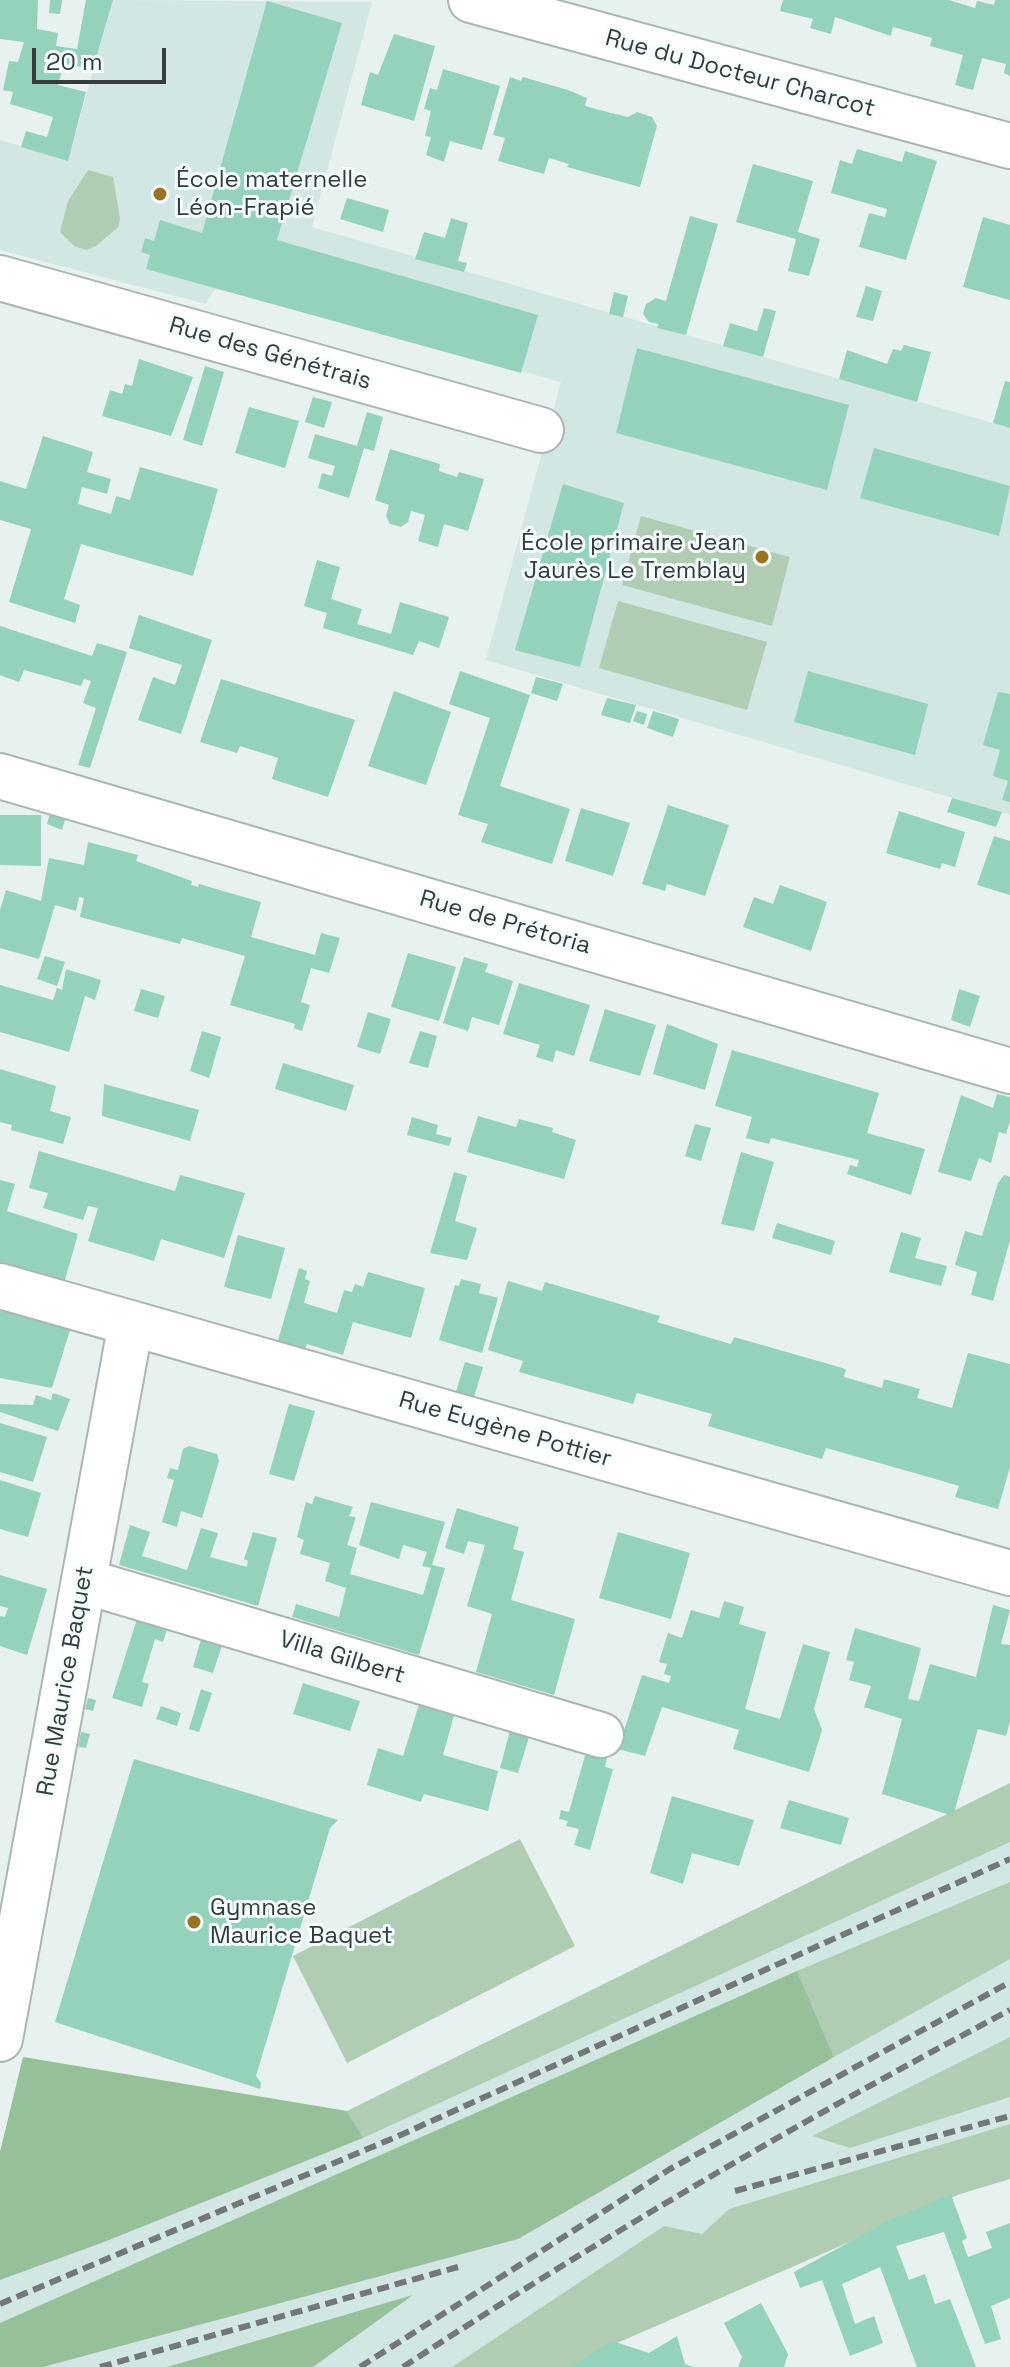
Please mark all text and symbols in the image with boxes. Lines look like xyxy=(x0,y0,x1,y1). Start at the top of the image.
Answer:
street label: Rue du Docteur Charcot xyxy=(602,24,878,124)
scale bar xyxy=(36,32,170,82)
text: 20 m xyxy=(46,46,103,77)
place label: École maternelle Léon-Frapié xyxy=(176,166,367,222)
marker: École maternelle Léon-Frapié xyxy=(151,185,169,203)
street label: Rue des Génétrais xyxy=(165,311,375,397)
place label: École primaire Jean Jaurès Le Tremblay xyxy=(521,529,746,585)
marker: École primaire Jean Jaurès Le Tremblay xyxy=(753,548,771,566)
street label: Rue de Prétoria xyxy=(416,885,594,961)
street label: Rue Eugène Pottier xyxy=(395,1386,615,1474)
street label: Rue Maurice Baquet xyxy=(32,1564,100,1798)
street label: Villa Gilbert xyxy=(276,1625,408,1691)
place label: Gymnase Maurice Baquet xyxy=(210,1894,393,1950)
marker: Gymnase Maurice Baquet xyxy=(185,1913,203,1931)

